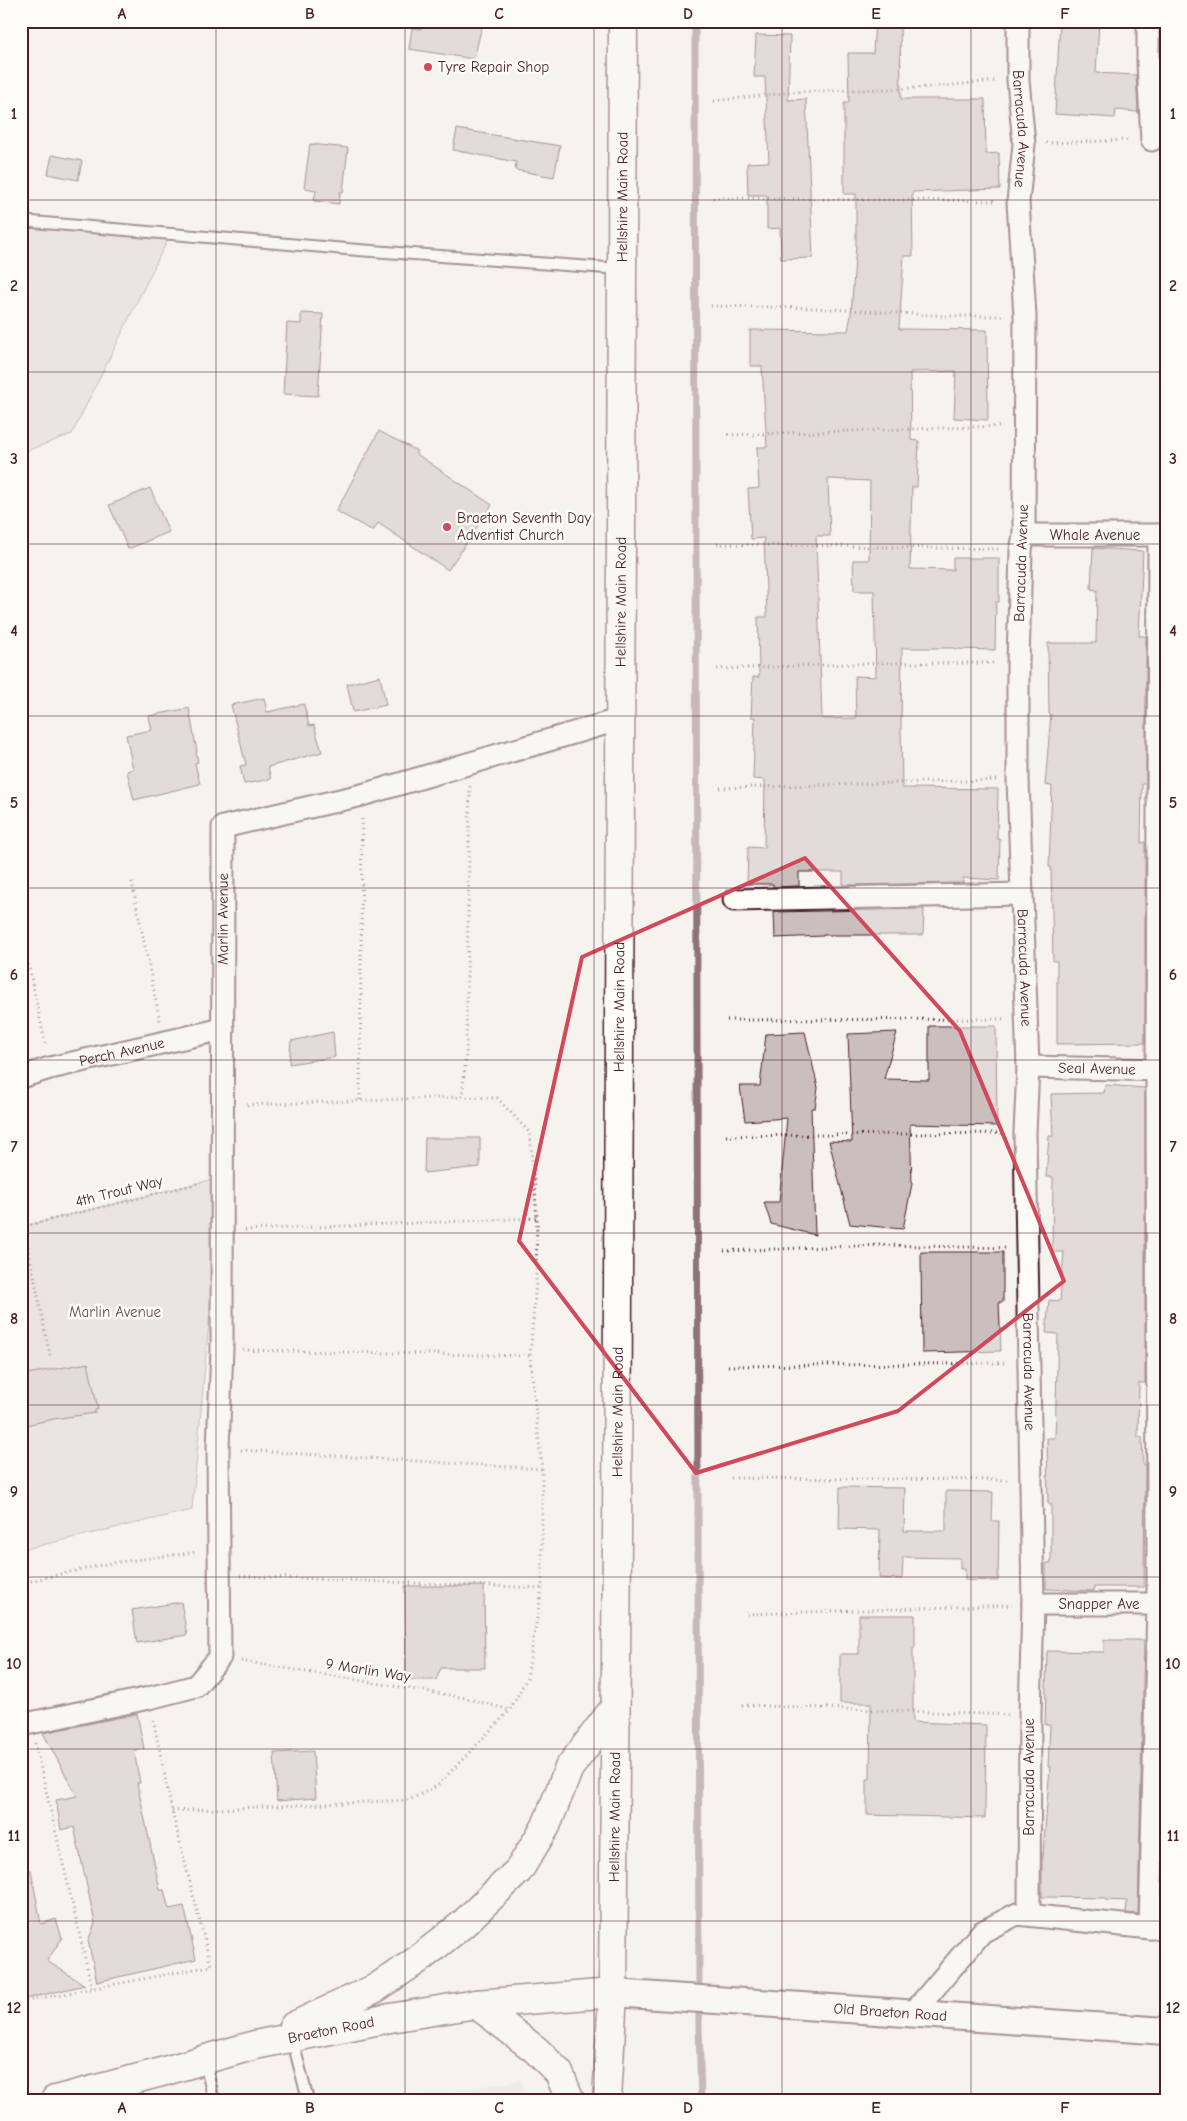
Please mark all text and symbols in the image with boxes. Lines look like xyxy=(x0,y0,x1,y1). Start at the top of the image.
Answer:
text: A xyxy=(118,5,127,23)
text: B xyxy=(305,5,315,23)
text: C xyxy=(494,5,504,23)
text: D xyxy=(683,5,693,23)
text: E xyxy=(871,5,881,23)
text: F xyxy=(1060,5,1070,23)
place label: Tyre Repair Shop xyxy=(438,58,549,76)
marker: Tyre Repair Shop xyxy=(422,61,434,73)
street label: Barracuda Avenue xyxy=(1009,70,1033,189)
text: 1 xyxy=(11,105,17,123)
text: 1 xyxy=(1170,105,1176,123)
street label: Hellshire Main Road xyxy=(613,132,632,262)
text: 2 xyxy=(10,277,18,295)
text: 2 xyxy=(1169,277,1177,295)
text: 3 xyxy=(10,450,18,468)
text: 3 xyxy=(1169,450,1177,468)
street label: Barracuda Avenue xyxy=(1010,503,1032,622)
place label: Braeton Seventh Day Adventist Church xyxy=(457,509,591,544)
marker: Braeton Seventh Day Adventist Church xyxy=(441,521,453,533)
street label: Whale Avenue xyxy=(1050,526,1141,544)
street label: Hellshire Main Road xyxy=(611,537,630,667)
text: 4 xyxy=(10,622,18,640)
text: 4 xyxy=(1169,622,1177,640)
text: 5 xyxy=(10,794,18,812)
text: 5 xyxy=(1169,794,1177,812)
street label: Marlin Avenue xyxy=(214,873,232,965)
street label: Barracuda Avenue xyxy=(1014,909,1036,1027)
street label: Hellshire Main Road xyxy=(610,942,628,1072)
text: 6 xyxy=(10,966,18,984)
text: 6 xyxy=(1169,966,1177,984)
street label: Perch Avenue xyxy=(78,1033,167,1070)
street label: Seal Avenue xyxy=(1058,1059,1136,1078)
text: 7 xyxy=(10,1138,18,1156)
text: 7 xyxy=(1169,1138,1177,1156)
street label: 4th Trout Way xyxy=(73,1171,165,1211)
park label: Marlin Avenue xyxy=(69,1303,161,1321)
text: 8 xyxy=(10,1310,18,1328)
text: 8 xyxy=(1169,1310,1177,1328)
street label: Barracuda Avenue xyxy=(1019,1313,1039,1431)
street label: Hellshire Main Road xyxy=(608,1347,627,1477)
text: 9 xyxy=(10,1483,18,1501)
text: 9 xyxy=(1169,1483,1177,1501)
street label: Snapper Ave xyxy=(1059,1595,1140,1613)
street label: 9 Marlin Way xyxy=(324,1654,412,1686)
text: 10 xyxy=(6,1655,22,1673)
text: 10 xyxy=(1165,1655,1181,1673)
street label: Barracuda Avenue xyxy=(1020,1718,1038,1836)
street label: Hellshire Main Road xyxy=(605,1752,624,1882)
text: 11 xyxy=(8,1827,20,1845)
text: 11 xyxy=(1167,1827,1179,1845)
text: 12 xyxy=(7,1999,21,2017)
street label: Old Braeton Road xyxy=(833,1999,948,2025)
text: 12 xyxy=(1166,1999,1180,2017)
street label: Braeton Road xyxy=(286,2012,376,2047)
text: A xyxy=(118,2099,127,2117)
text: B xyxy=(305,2099,315,2117)
text: C xyxy=(494,2099,504,2117)
text: D xyxy=(683,2099,693,2117)
text: E xyxy=(871,2099,881,2117)
text: F xyxy=(1060,2099,1070,2117)

